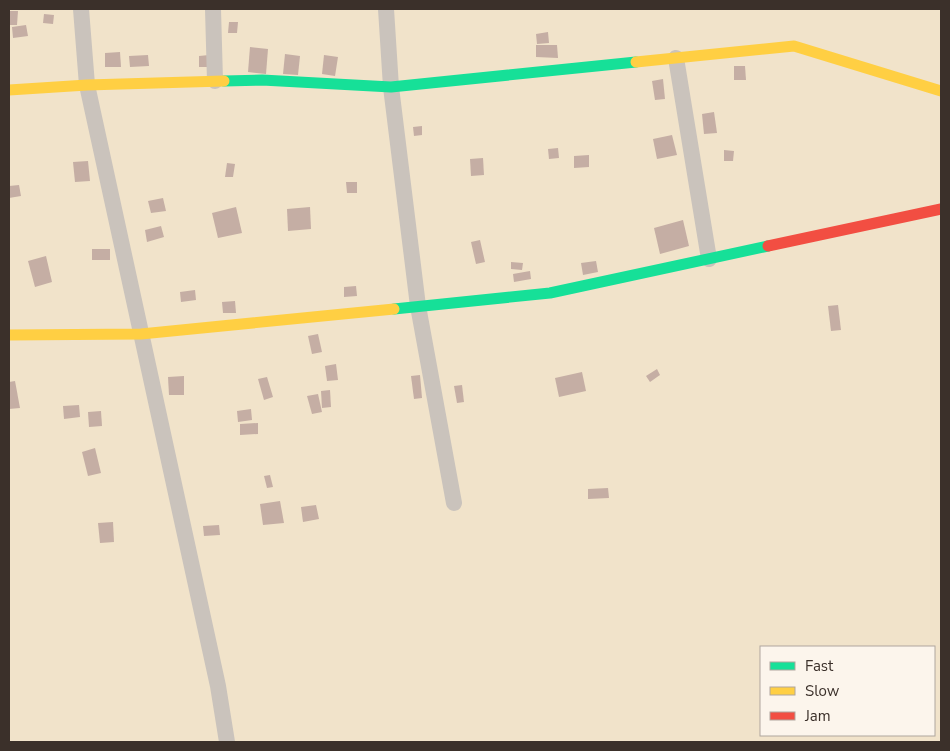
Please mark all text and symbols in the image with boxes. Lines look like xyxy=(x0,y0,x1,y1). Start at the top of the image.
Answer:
legend xyxy=(760,646,935,736)
text: Fast xyxy=(805,656,834,676)
text: Slow xyxy=(805,681,840,701)
text: Jam xyxy=(804,706,831,726)

